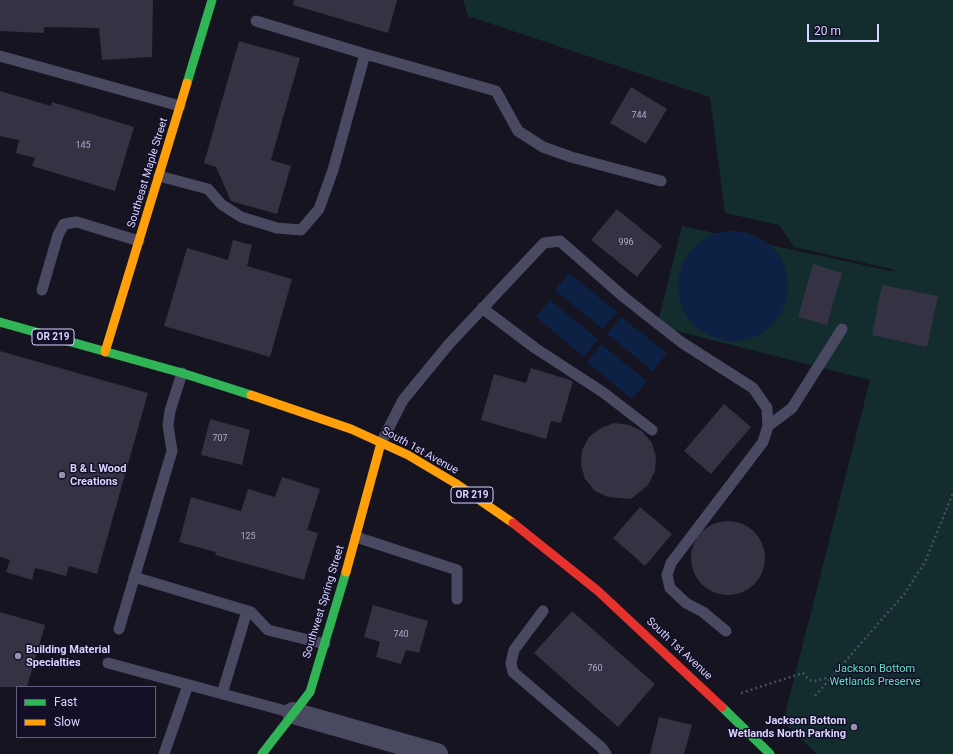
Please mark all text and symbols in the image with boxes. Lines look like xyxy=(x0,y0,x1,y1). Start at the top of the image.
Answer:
scale bar xyxy=(809,16,881,42)
text: 20 m xyxy=(814,24,841,38)
house number: 744 xyxy=(631,111,647,121)
street label: Southeast Maple Street xyxy=(125,116,171,230)
house number: 145 xyxy=(75,141,91,151)
house number: 996 xyxy=(618,238,634,248)
road number: OR 219 xyxy=(32,329,74,345)
street label: South 1st Avenue xyxy=(379,425,461,477)
house number: 707 xyxy=(212,434,228,444)
place label: B & L Wood Creations xyxy=(70,462,126,488)
marker: B & L Wood Creations xyxy=(57,470,67,480)
road number: OR 219 xyxy=(451,487,493,503)
house number: 125 xyxy=(240,532,256,542)
street label: Southwest Spring Street xyxy=(300,544,348,660)
street label: South 1st Avenue xyxy=(643,615,715,683)
house number: 740 xyxy=(393,630,409,640)
place label: Building Material Specialties xyxy=(26,643,110,669)
marker: Building Material Specialties xyxy=(13,651,23,661)
park label: Jackson Bottom Wetlands Preserve xyxy=(829,662,921,688)
house number: 760 xyxy=(587,664,603,674)
legend xyxy=(16,686,156,738)
text: Fast xyxy=(54,695,77,709)
place label: Jackson Bottom Wetlands North Parking xyxy=(728,714,846,740)
text: Slow xyxy=(54,715,80,729)
marker: Jackson Bottom Wetlands North Parking xyxy=(849,722,859,732)

